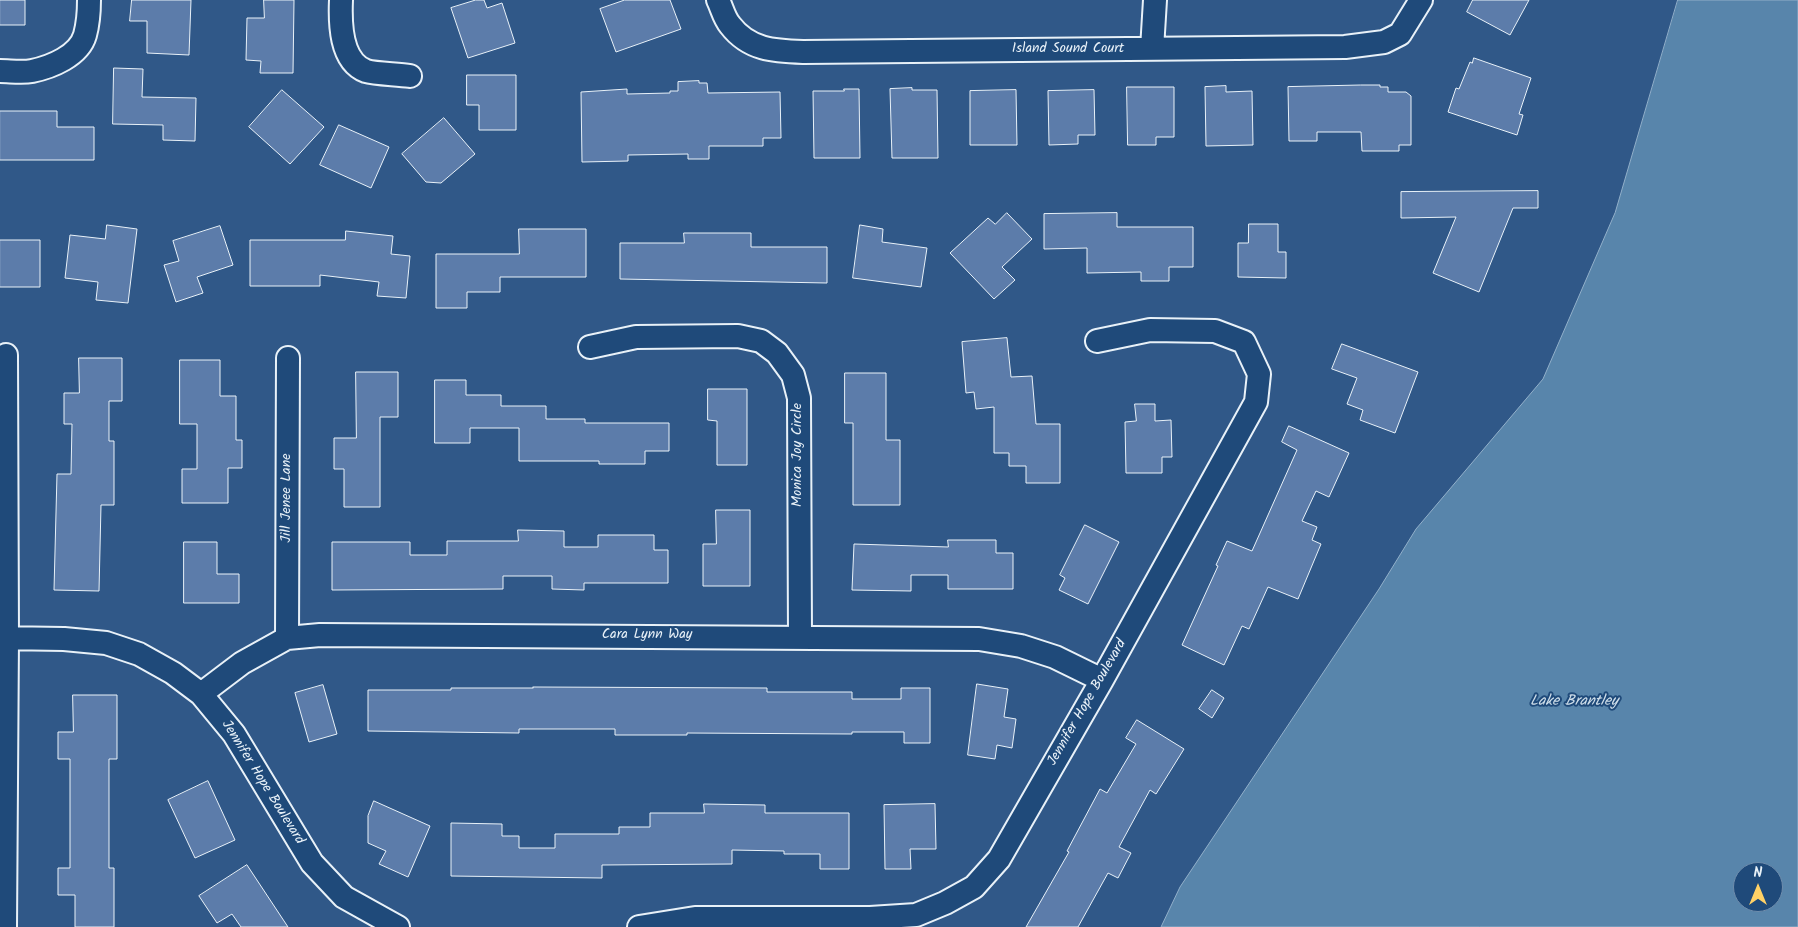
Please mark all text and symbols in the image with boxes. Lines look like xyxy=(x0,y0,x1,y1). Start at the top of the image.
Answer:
street label: Island Sound Court xyxy=(1012,42,1124,58)
street label: Monica Joy Circle xyxy=(791,403,807,507)
street label: Jill Jenee Lane xyxy=(280,454,296,542)
street label: Cara Lynn Way xyxy=(602,628,692,644)
street label: Jennifer Hope Boulevard xyxy=(1045,637,1131,769)
water label: Lake Brantley xyxy=(1530,693,1618,711)
street label: Jennifer Hope Boulevard xyxy=(217,718,307,848)
north arrow xyxy=(1733,862,1783,912)
text: N xyxy=(1754,862,1762,884)

